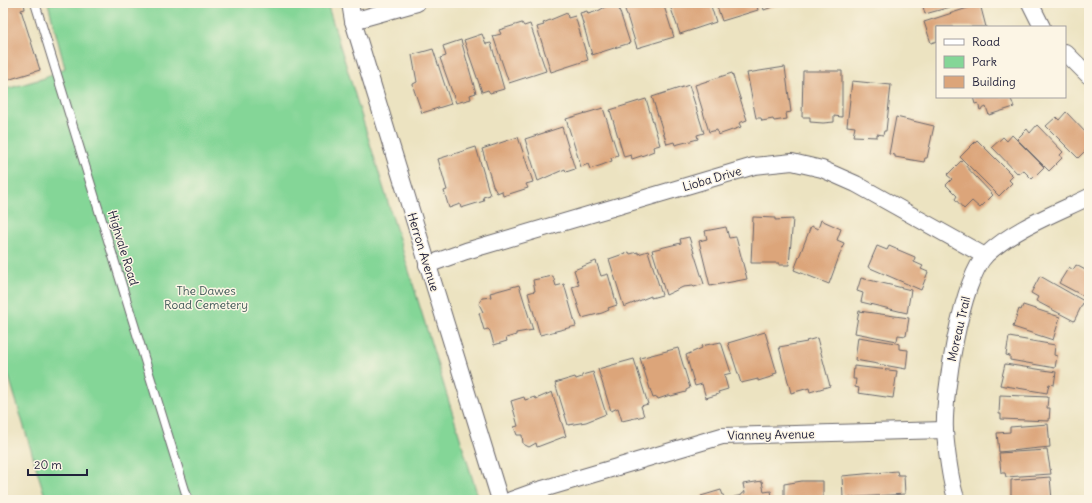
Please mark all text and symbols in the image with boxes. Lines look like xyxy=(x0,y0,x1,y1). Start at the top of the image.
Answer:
legend xyxy=(936,26,1066,98)
text: Road xyxy=(972,34,1000,49)
text: Park xyxy=(972,54,997,69)
text: Building xyxy=(972,74,1016,89)
street label: Lioba Drive xyxy=(681,163,743,194)
street label: Highvale Road xyxy=(105,209,142,287)
street label: Herron Avenue xyxy=(404,211,443,293)
park label: The Dawes Road Cemetery xyxy=(164,283,248,312)
street label: Moreau Trail xyxy=(944,295,973,363)
street label: Vianney Avenue xyxy=(727,426,815,443)
scale bar xyxy=(28,451,87,477)
text: 20 m xyxy=(34,457,62,472)

